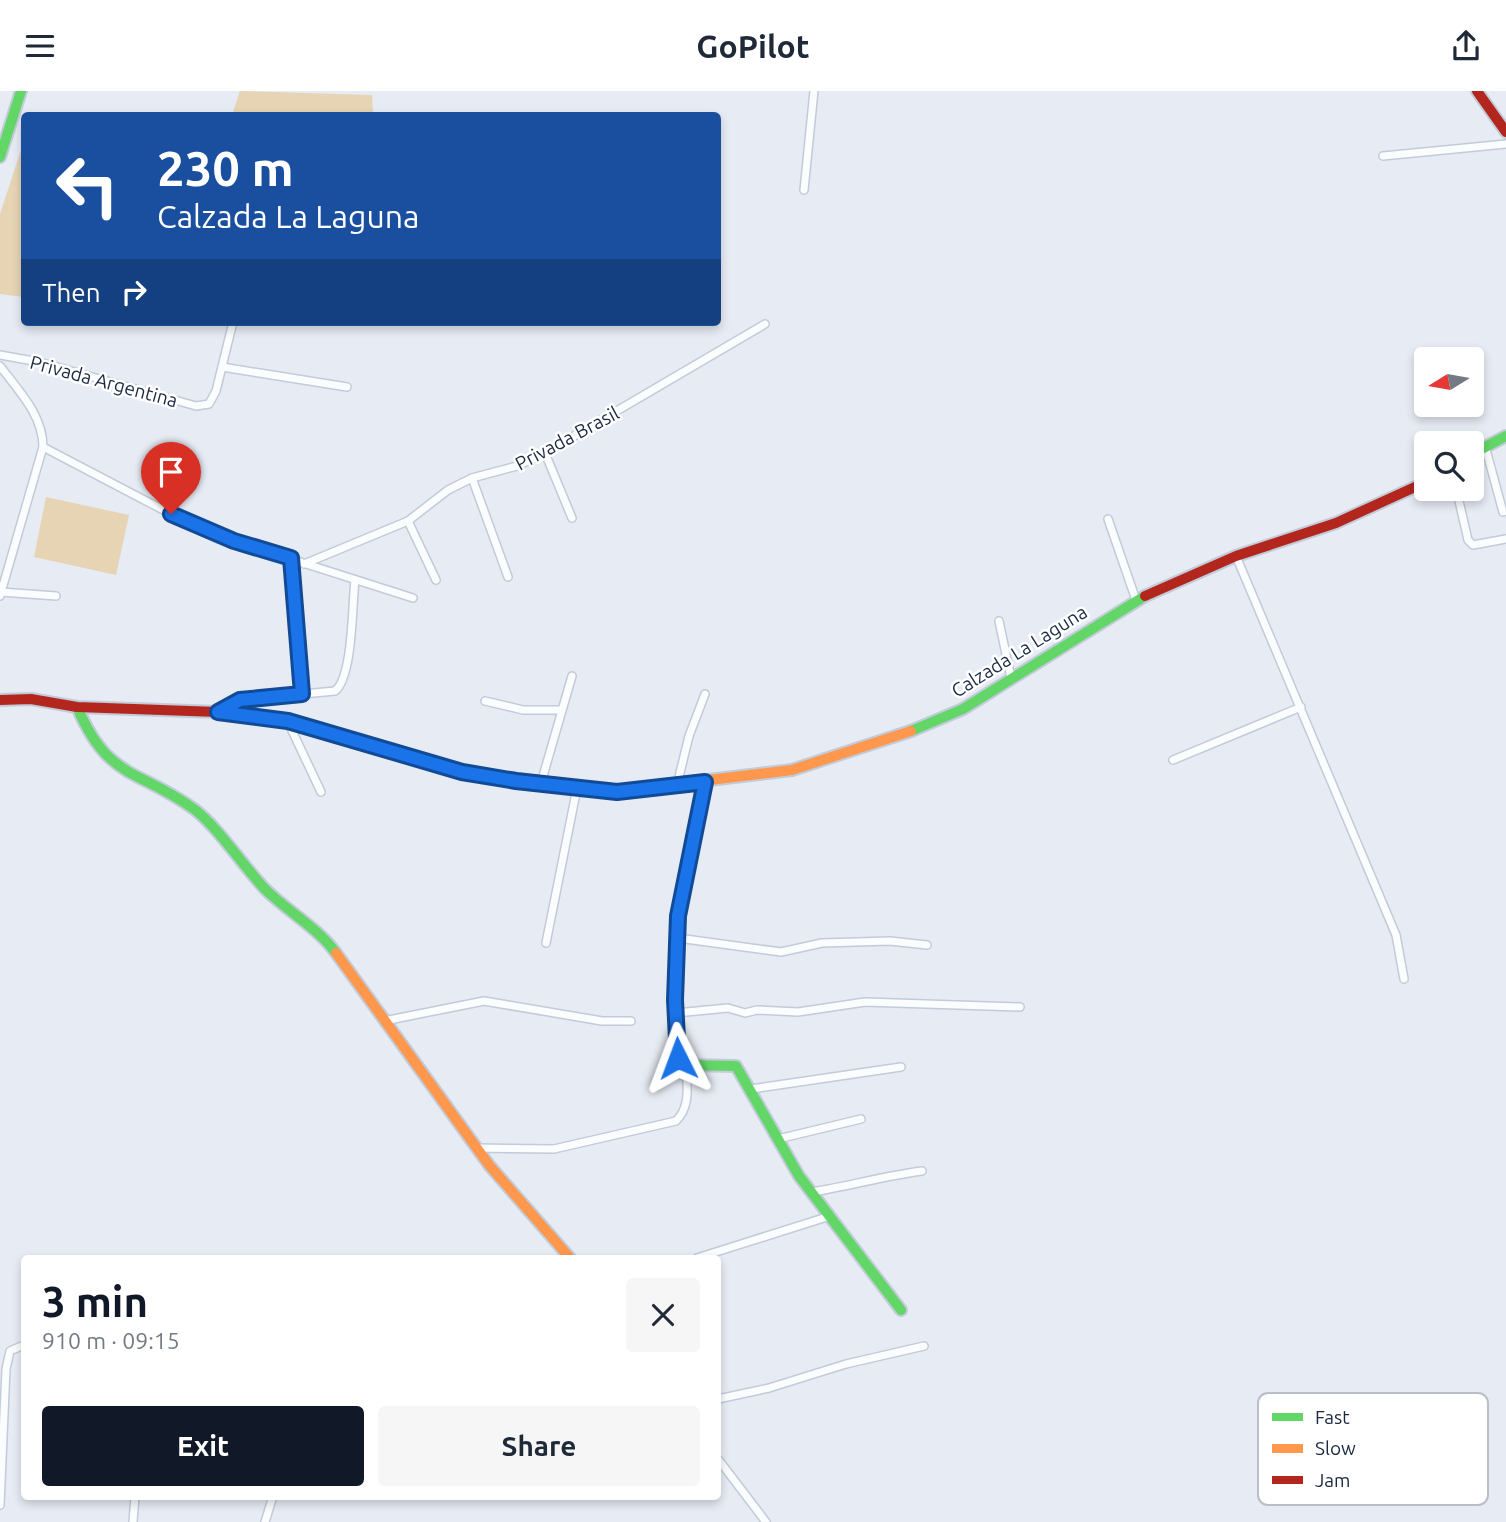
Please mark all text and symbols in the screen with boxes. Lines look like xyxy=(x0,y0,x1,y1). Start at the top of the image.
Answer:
icon: menu xyxy=(21,27,59,65)
icon: share xyxy=(1447,27,1485,65)
text: GoPilot xyxy=(696,28,810,64)
icon: left xyxy=(42,140,133,231)
text: 230 m xyxy=(157,140,294,195)
text: Calzada La Laguna xyxy=(157,198,419,234)
icon: right xyxy=(115,273,153,311)
text: Then xyxy=(42,278,101,307)
north arrow xyxy=(1414,347,1484,417)
map controls xyxy=(1414,347,1484,501)
street label: Privada Argentina xyxy=(28,351,180,411)
street label: Privada Brasil xyxy=(511,401,623,475)
button: search xyxy=(1414,431,1484,501)
pin xyxy=(141,442,201,514)
icon: arrive xyxy=(152,453,190,491)
street label: Calzada La Laguna xyxy=(947,600,1091,702)
position arrow xyxy=(641,1021,715,1095)
text: 3 min xyxy=(42,1278,148,1325)
button: close xyxy=(626,1278,700,1352)
text: 910 m · 09:15 xyxy=(42,1328,180,1353)
legend xyxy=(1258,1393,1488,1505)
button: Exit xyxy=(42,1406,364,1486)
button: Share xyxy=(378,1406,700,1486)
text: Fast xyxy=(1315,1406,1350,1428)
text: Slow xyxy=(1315,1437,1356,1459)
text: Jam xyxy=(1315,1469,1351,1491)

